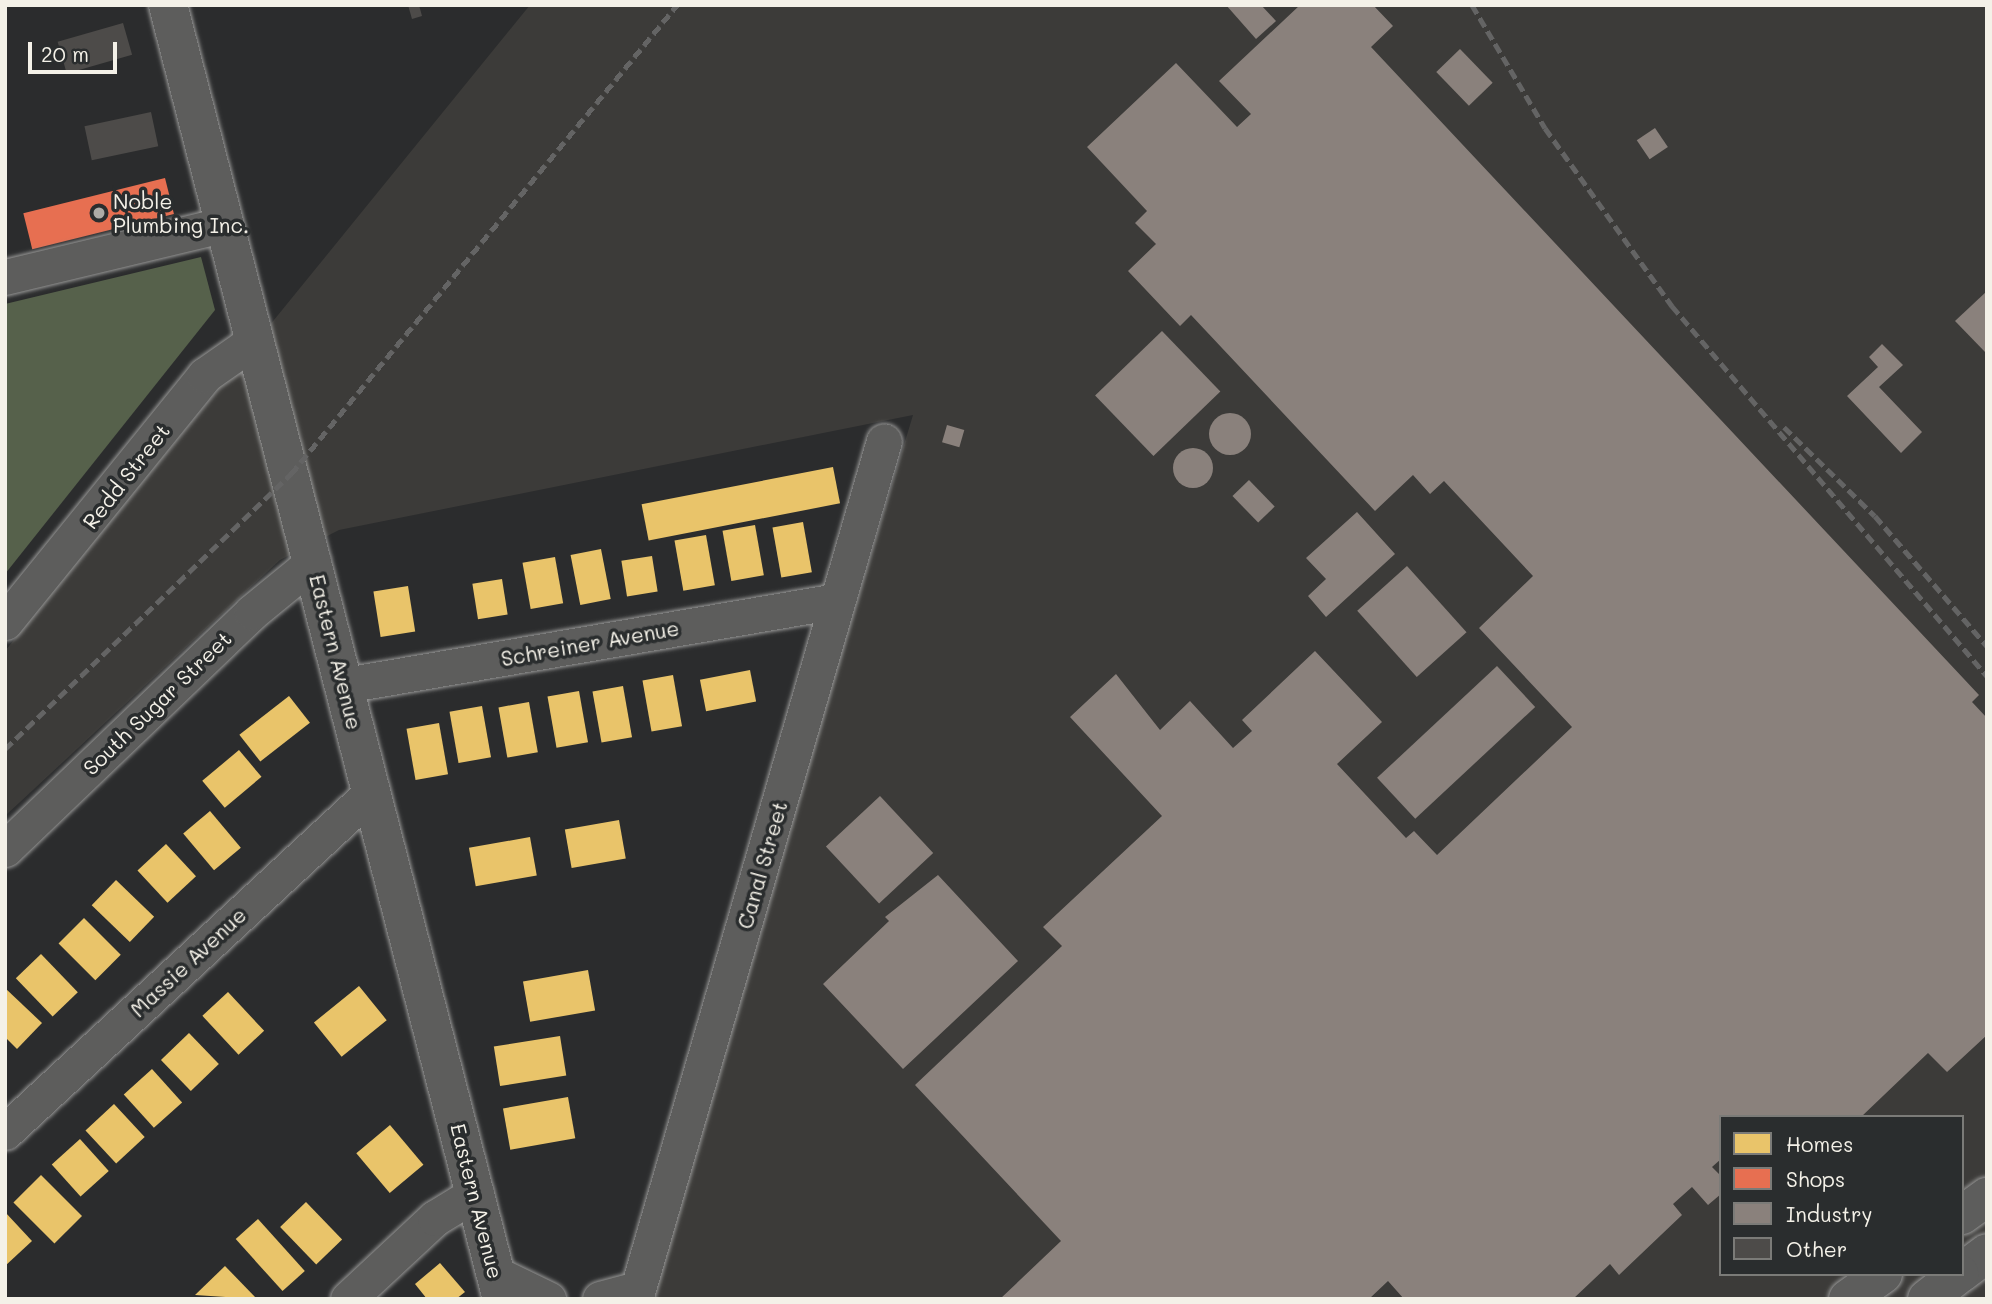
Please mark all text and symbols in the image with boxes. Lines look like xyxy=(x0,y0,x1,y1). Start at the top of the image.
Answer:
scale bar xyxy=(32,28,121,72)
text: 20 m xyxy=(41,40,89,67)
place label: Noble Plumbing Inc. xyxy=(113,188,249,238)
marker: Noble Plumbing Inc. xyxy=(91,205,107,221)
street label: Redd Street xyxy=(77,418,175,534)
street label: Eastern Avenue xyxy=(305,572,367,732)
street label: Schreiner Avenue xyxy=(499,615,681,671)
street label: South Sugar Street xyxy=(78,626,236,780)
street label: Canal Street xyxy=(732,798,792,932)
street label: Massie Avenue xyxy=(125,902,251,1022)
legend xyxy=(1719,1115,1964,1276)
street label: Eastern Avenue xyxy=(446,1121,508,1281)
text: Homes xyxy=(1786,1130,1853,1157)
text: Shops xyxy=(1786,1165,1845,1192)
text: Industry xyxy=(1786,1200,1873,1227)
text: Other xyxy=(1786,1235,1847,1262)

